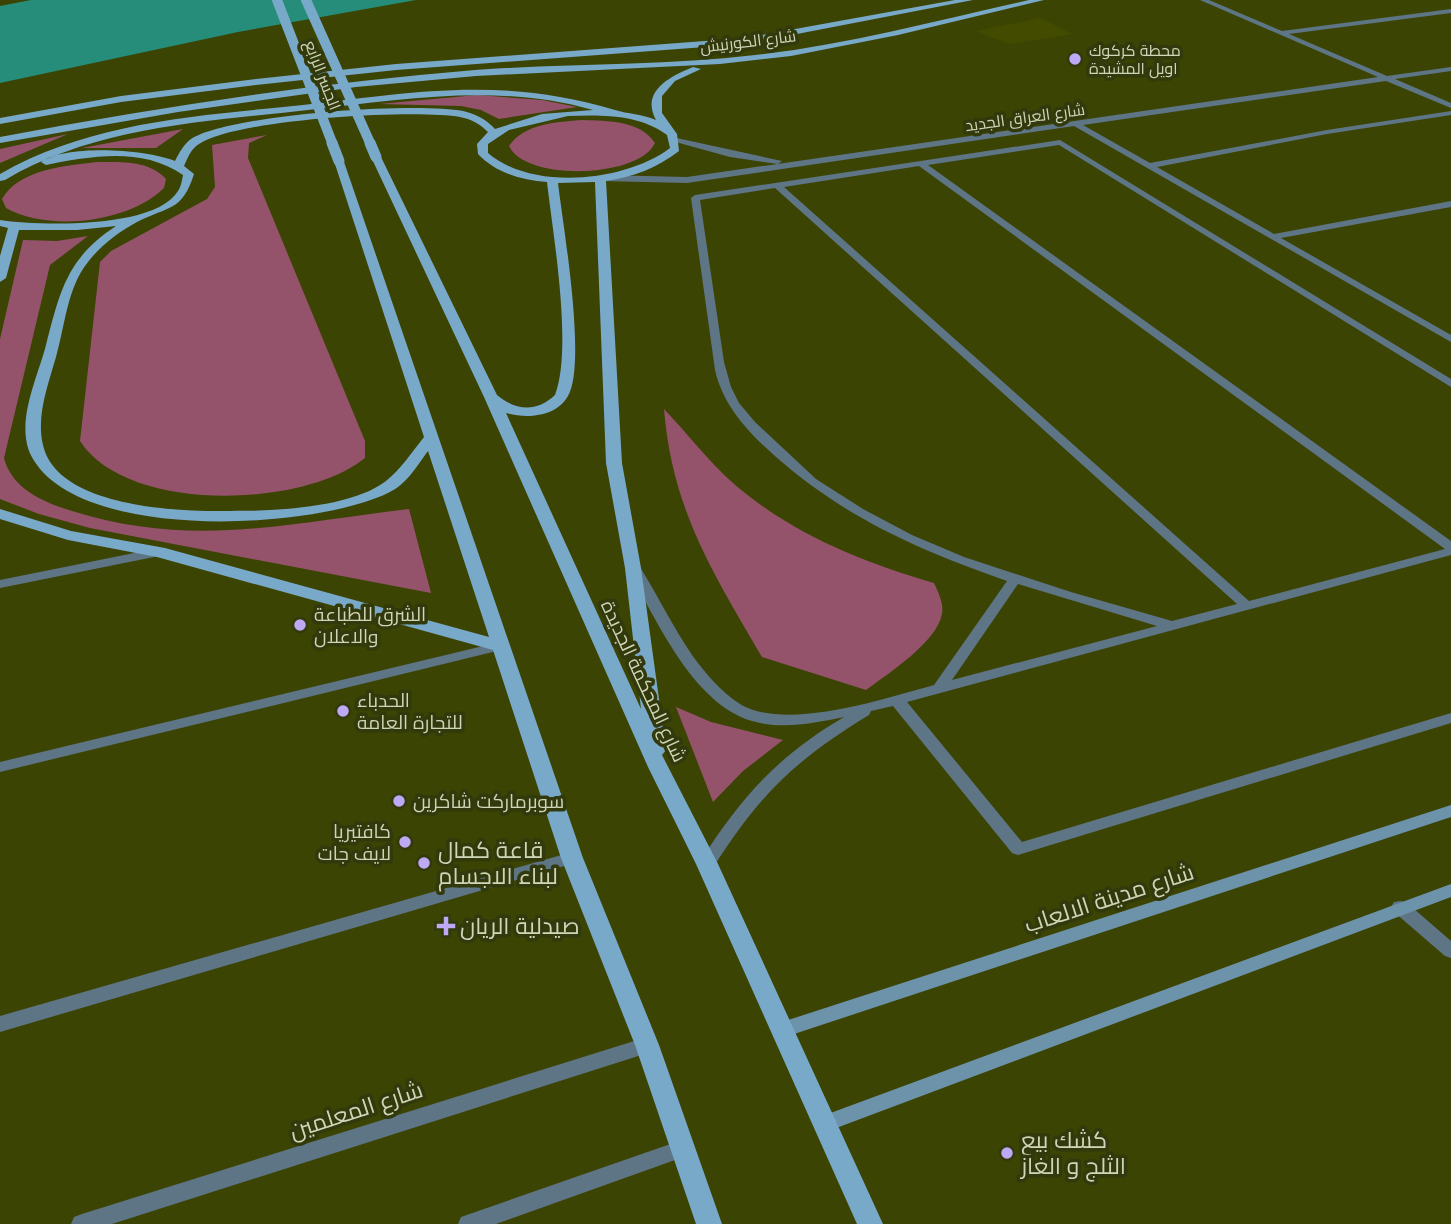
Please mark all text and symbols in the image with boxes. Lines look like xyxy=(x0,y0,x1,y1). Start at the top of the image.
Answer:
street label: شارع الكورنيش xyxy=(699,26,797,59)
street label: الجسر الرابع xyxy=(299,38,344,113)
place label: محطة كركوك اويل المشيدة xyxy=(1089,41,1181,79)
marker: محطة كركوك اويل المشيدة xyxy=(1067,51,1083,67)
street label: شارع العراق الجديد xyxy=(964,100,1086,137)
street label: شارع المحكمة الجديدة xyxy=(594,597,691,767)
place label: الشرق للطباعة والاعلان xyxy=(314,603,426,648)
marker: الشرق للطباعة والاعلان xyxy=(292,617,308,633)
place label: الحدباء للتجارة العامة xyxy=(357,689,463,734)
marker: الحدباء للتجارة العامة xyxy=(335,703,351,719)
place label: سوبرماركت شاكرين xyxy=(413,790,564,813)
marker: سوبرماركت شاكرين xyxy=(391,793,407,809)
place label: كافتيريا لايف جات xyxy=(318,820,391,864)
marker: كافتيريا لايف جات xyxy=(397,834,413,850)
place label: قاعة كمال لبناء الاجسام xyxy=(438,836,558,892)
marker: قاعة كمال لبناء الاجسام xyxy=(416,855,432,871)
street label: شارع مدينة الالعاب xyxy=(1021,857,1198,940)
place label: صيدلية الريان xyxy=(460,912,580,940)
marker: صيدلية الريان xyxy=(438,918,454,934)
street label: شارع المعلمين xyxy=(286,1075,427,1147)
place label: كشك بيع الثلج و الغاز xyxy=(1019,1126,1126,1182)
marker: كشك بيع الثلج و الغاز xyxy=(999,1145,1015,1161)

